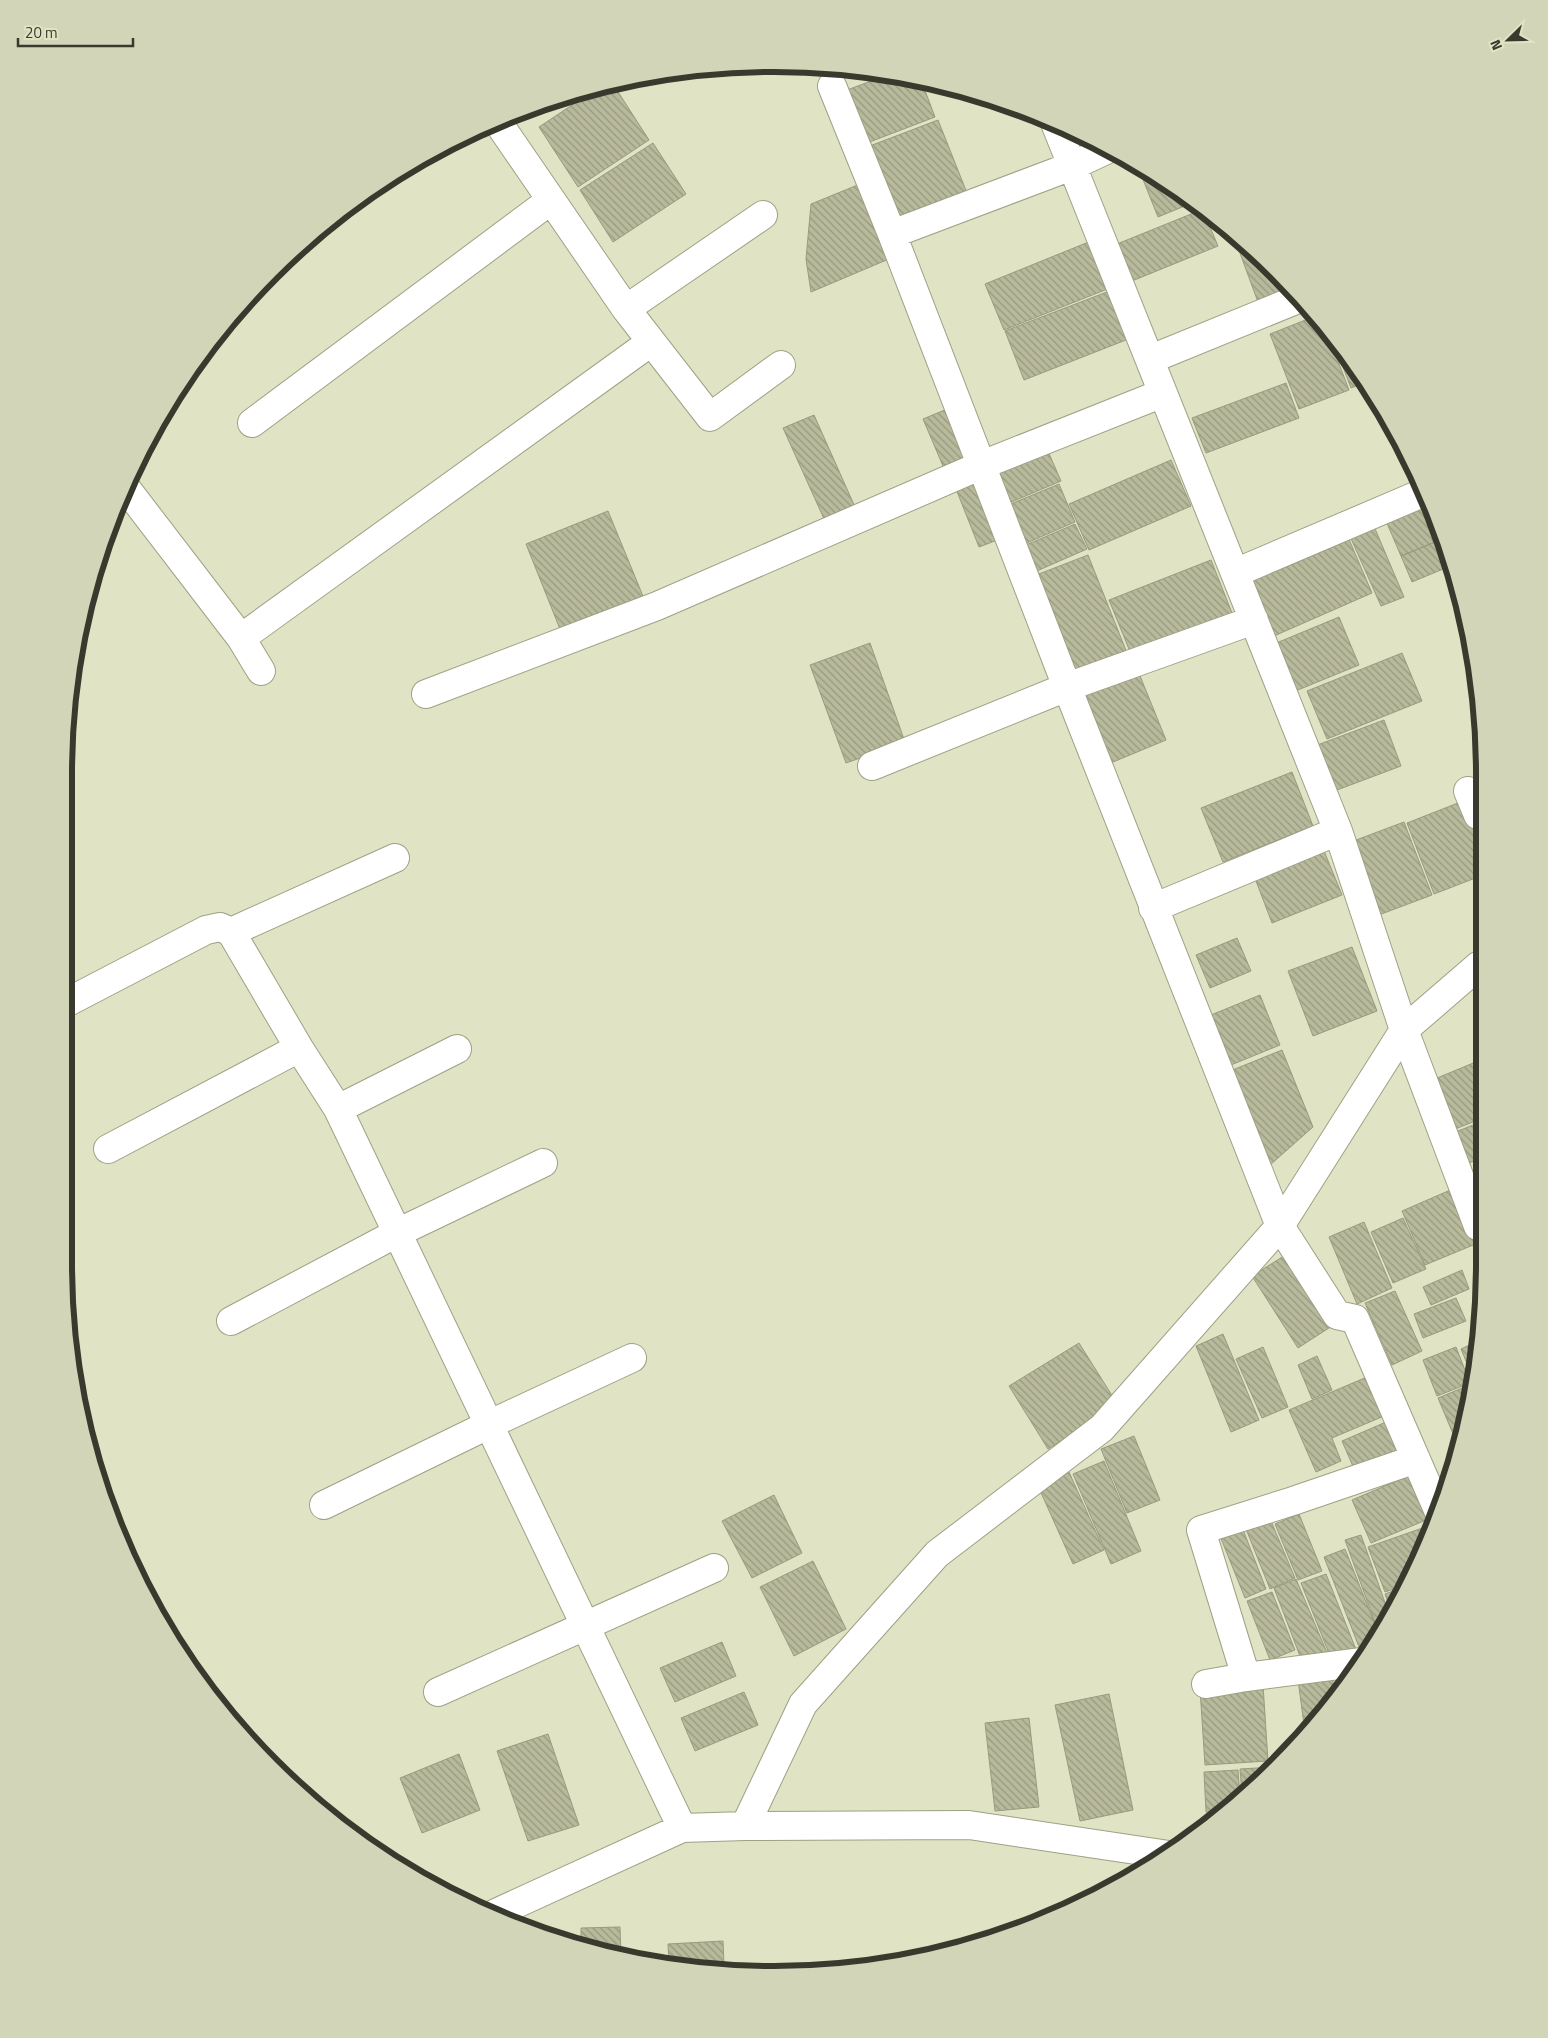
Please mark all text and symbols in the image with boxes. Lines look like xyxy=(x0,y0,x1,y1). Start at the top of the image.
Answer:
scale bar xyxy=(18,15,132,47)
north arrow xyxy=(1483,15,1533,65)
text: 20 m xyxy=(25,21,58,44)
text: N xyxy=(1484,37,1507,54)

